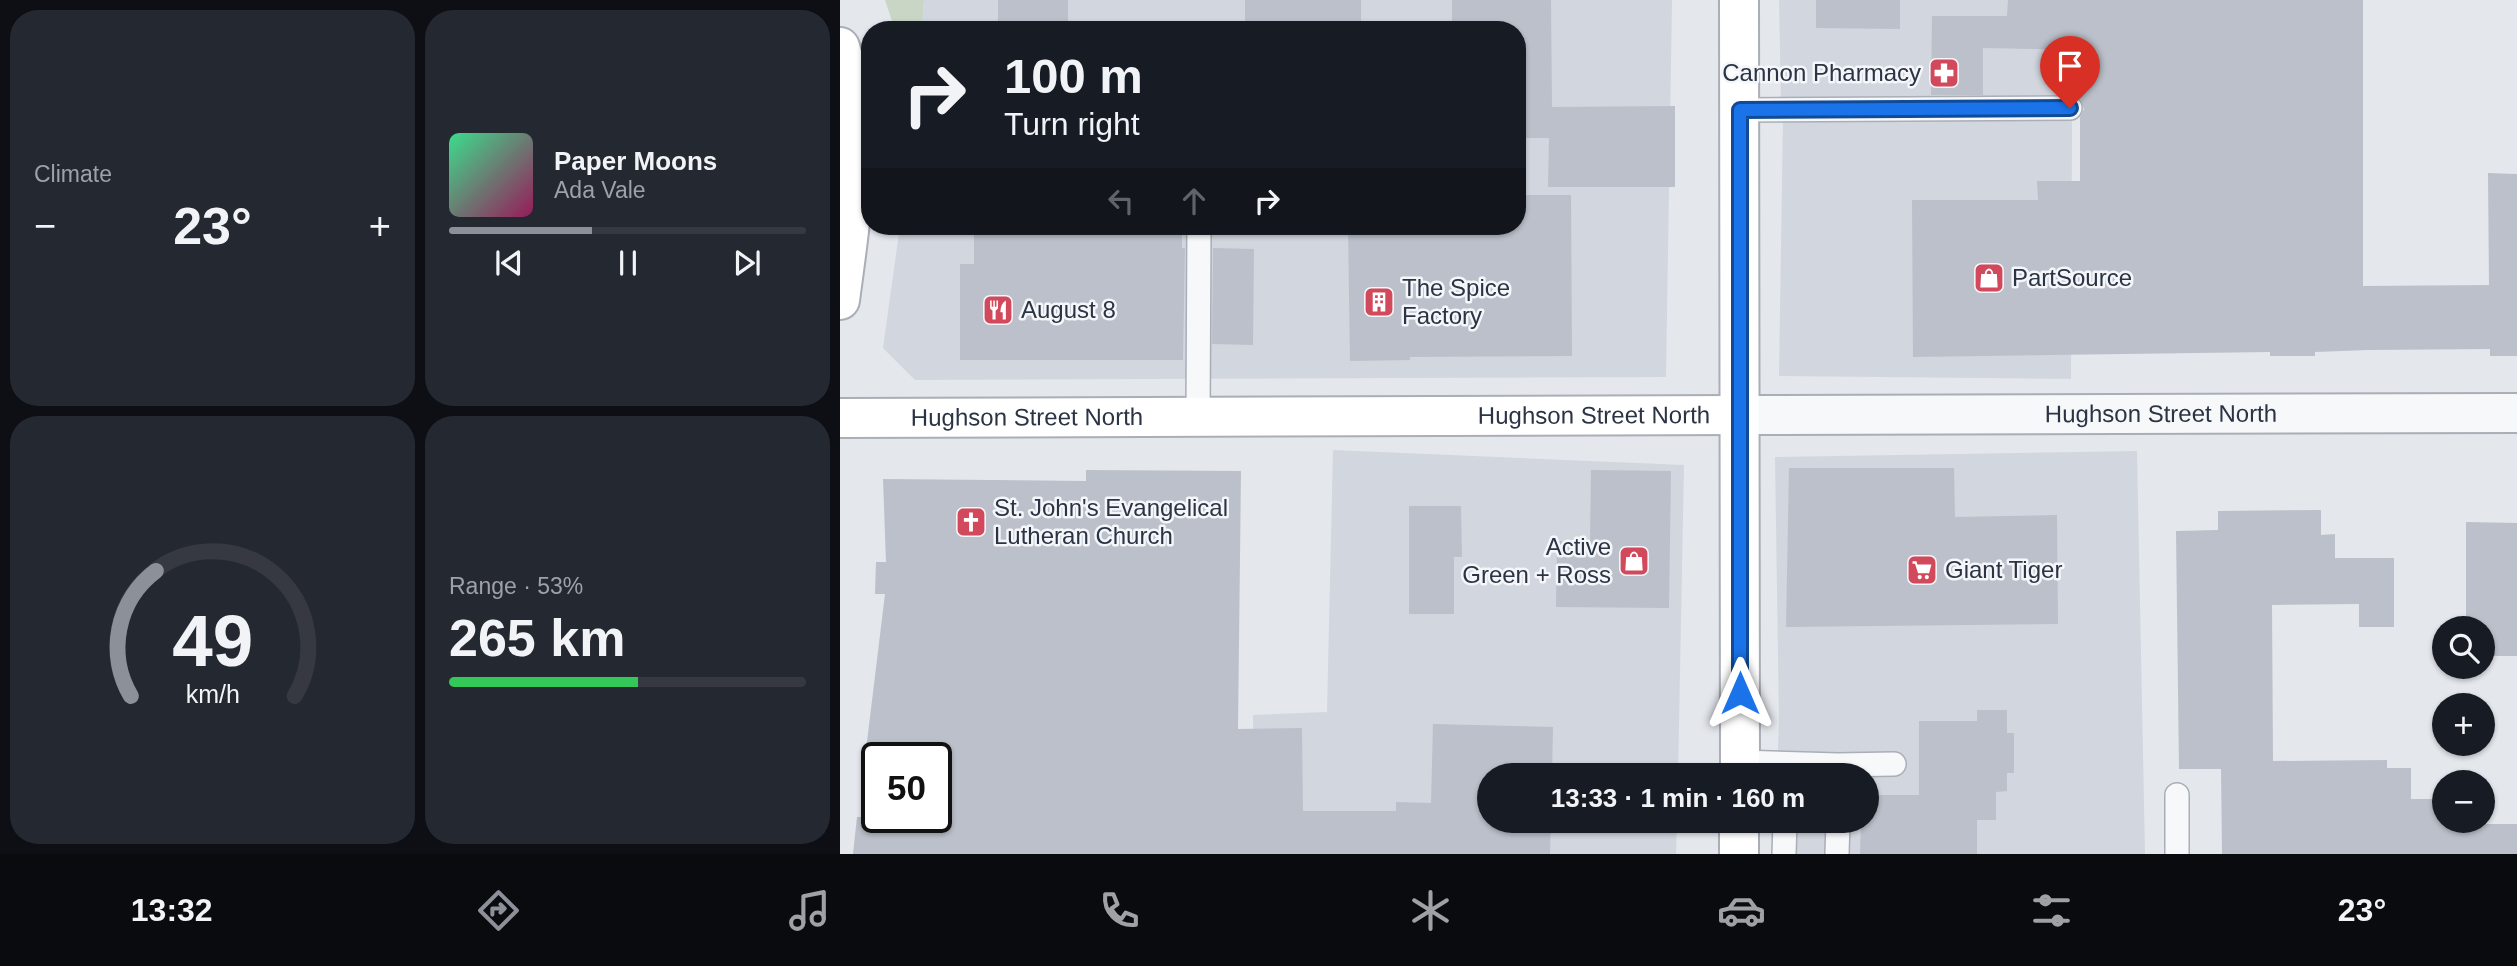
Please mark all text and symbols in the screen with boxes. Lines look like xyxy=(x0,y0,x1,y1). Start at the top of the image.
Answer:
pin xyxy=(2040,36,2100,108)
icon: arrive xyxy=(2051,47,2089,85)
icon: right xyxy=(889,49,980,140)
text: 100 m xyxy=(1004,49,1143,103)
pharmacy icon: Cannon Pharmacy xyxy=(1927,56,1961,90)
place label: Cannon Pharmacy xyxy=(1722,59,1921,86)
text: Turn right xyxy=(1004,106,1140,142)
text: Paper Moons xyxy=(554,146,717,176)
text: Climate xyxy=(34,161,112,187)
text: Ada Vale xyxy=(554,177,646,203)
icon: left xyxy=(1102,182,1140,220)
icon: ahead xyxy=(1175,182,1213,220)
icon: right xyxy=(1248,182,1286,220)
text: 23° xyxy=(173,197,252,255)
text: − xyxy=(34,205,56,247)
text: + xyxy=(369,205,391,247)
icon: previous xyxy=(490,244,528,282)
icon: pause xyxy=(609,244,647,282)
icon: next xyxy=(728,244,766,282)
shop icon: PartSource xyxy=(1972,261,2006,295)
place label: PartSource xyxy=(2012,264,2132,291)
place label: The Spice Factory xyxy=(1402,274,1510,329)
building icon: The Spice Factory xyxy=(1362,285,1396,319)
restaurant icon: August 8 xyxy=(981,293,1015,327)
place label: August 8 xyxy=(1021,296,1116,323)
street label: Hughson Street North xyxy=(2045,400,2277,427)
street label: Hughson Street North xyxy=(1478,401,1710,429)
street label: Hughson Street North xyxy=(911,403,1143,431)
place label: St. John's Evangelical Lutheran Church xyxy=(994,494,1228,549)
church icon: St. John's Evangelical Lutheran Church xyxy=(954,505,988,539)
place label: Active Green + Ross xyxy=(1462,533,1611,588)
shop icon: Active Green + Ross xyxy=(1617,544,1651,578)
supermarket icon: Giant Tiger xyxy=(1905,553,1939,587)
place label: Giant Tiger xyxy=(1945,556,2062,583)
text: Range · 53% xyxy=(449,573,583,599)
text: 49 xyxy=(172,600,253,681)
text: 265 km xyxy=(449,609,625,667)
map controls xyxy=(2432,616,2495,833)
button: search xyxy=(2432,616,2495,679)
position arrow xyxy=(1703,656,1777,730)
text: km/h xyxy=(185,680,240,708)
button: + xyxy=(2432,693,2495,756)
speed limit sign: 50 xyxy=(861,742,952,833)
button: − xyxy=(2432,770,2495,833)
text: 13:33 · 1 min · 160 m xyxy=(1551,783,1805,813)
icon: directions xyxy=(474,886,523,935)
icon: music xyxy=(785,886,834,935)
icon: phone xyxy=(1095,886,1144,935)
icon: climate xyxy=(1406,886,1455,935)
icon: car xyxy=(1717,886,1766,935)
icon: filters xyxy=(2027,886,2076,935)
text: 13:32 xyxy=(131,892,213,928)
text: 23° xyxy=(2338,892,2386,928)

